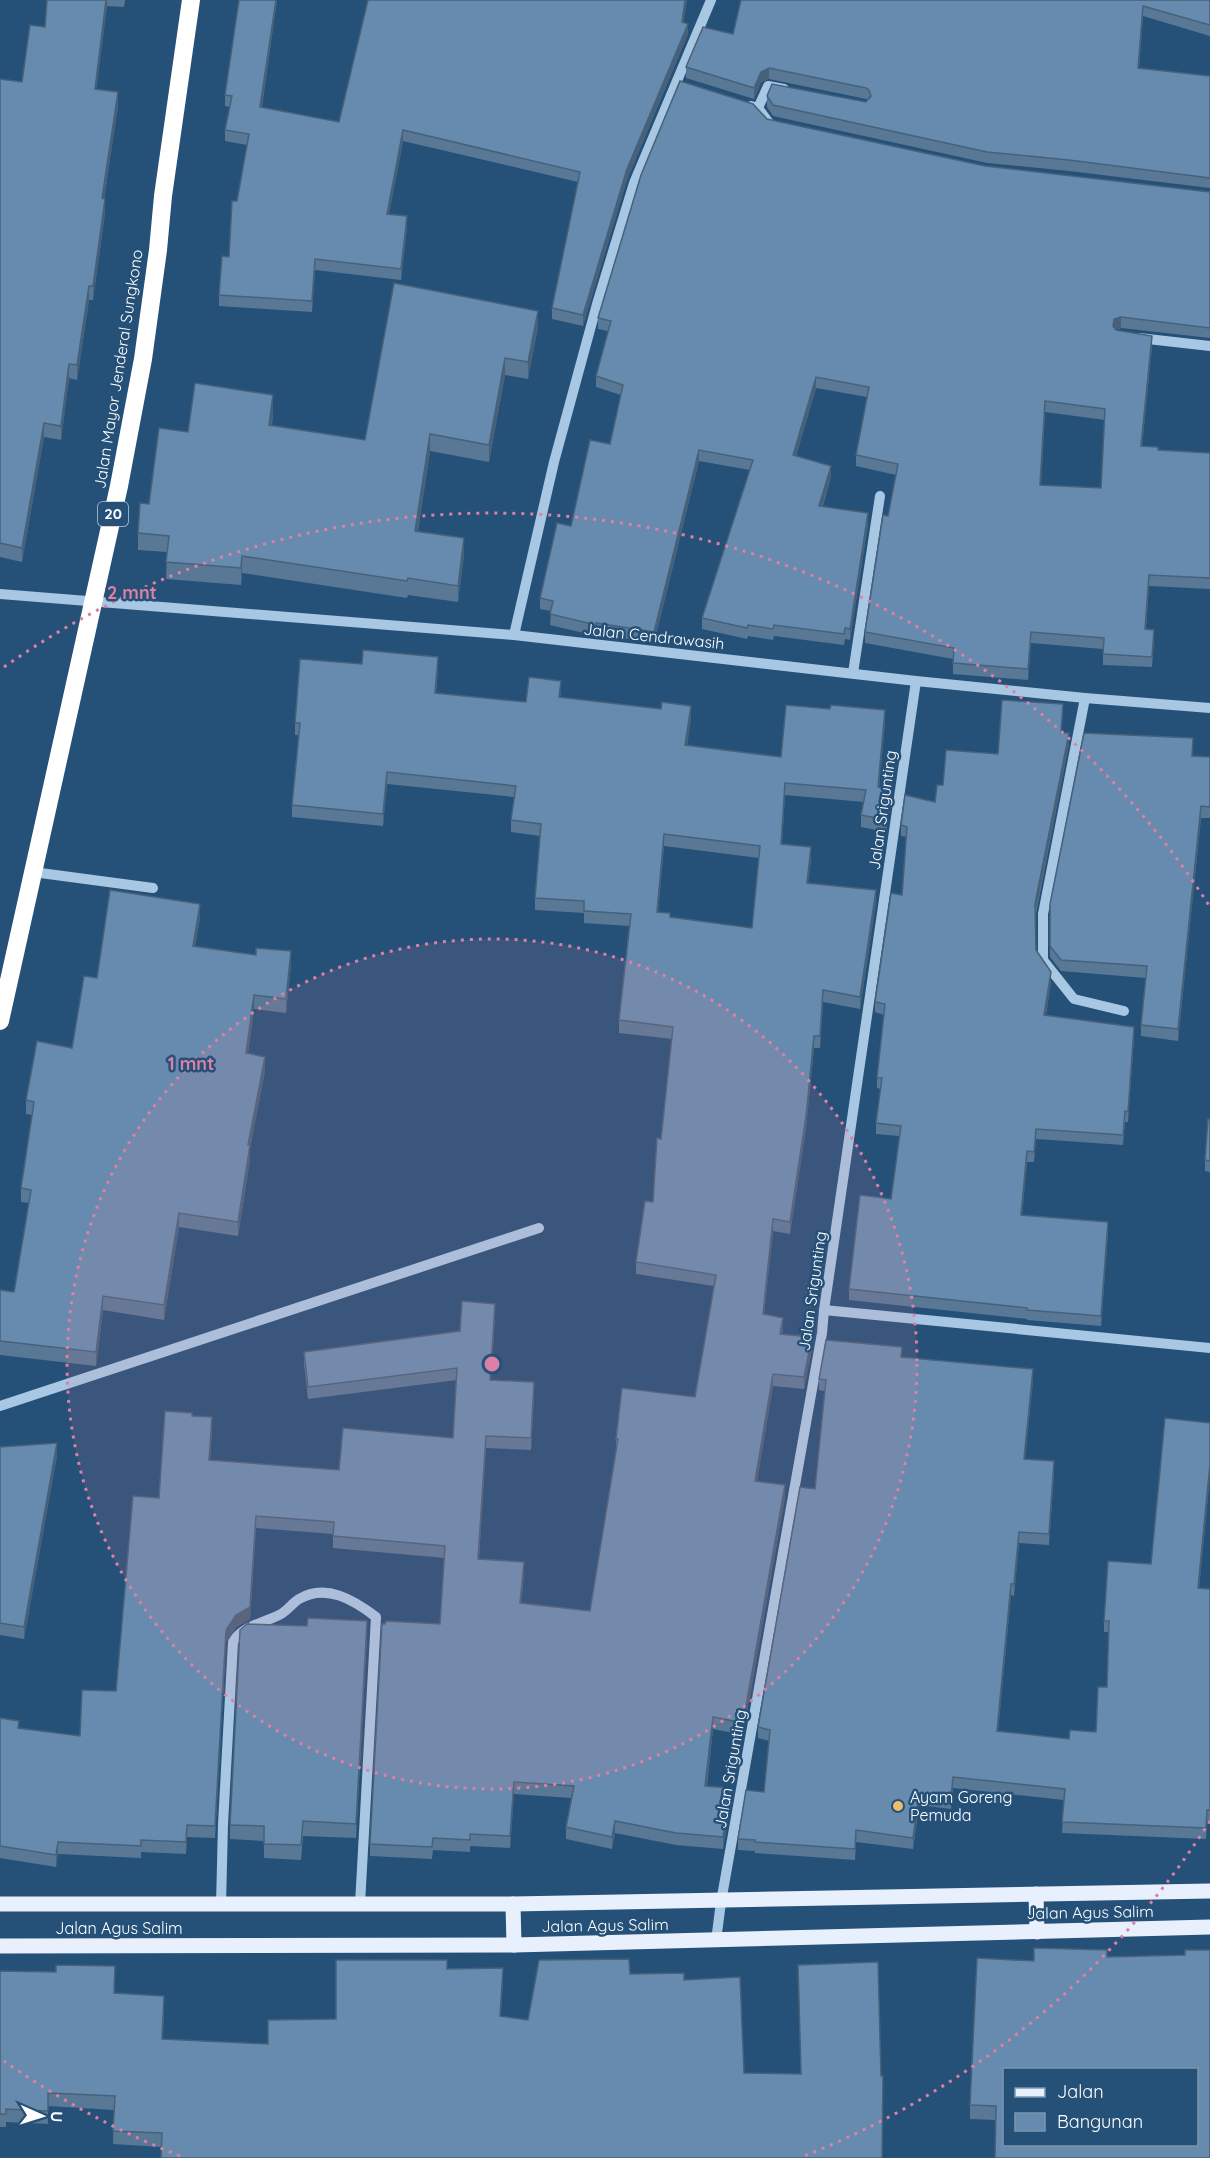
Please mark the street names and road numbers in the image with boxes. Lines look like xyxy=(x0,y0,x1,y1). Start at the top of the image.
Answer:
street label: Jalan Mayor Jenderal Sungkono xyxy=(89,248,147,490)
road number: 20 xyxy=(98,502,128,526)
street label: Jalan Cendrawasih xyxy=(583,619,725,653)
street label: Jalan Srigunting xyxy=(864,749,900,871)
street label: Jalan Srigunting xyxy=(794,1230,830,1352)
street label: Jalan Srigunting xyxy=(710,1708,750,1830)
street label: Jalan Agus Salim xyxy=(1026,1901,1154,1923)
street label: Jalan Agus Salim xyxy=(541,1914,669,1936)
street label: Jalan Agus Salim xyxy=(55,1918,183,1938)

